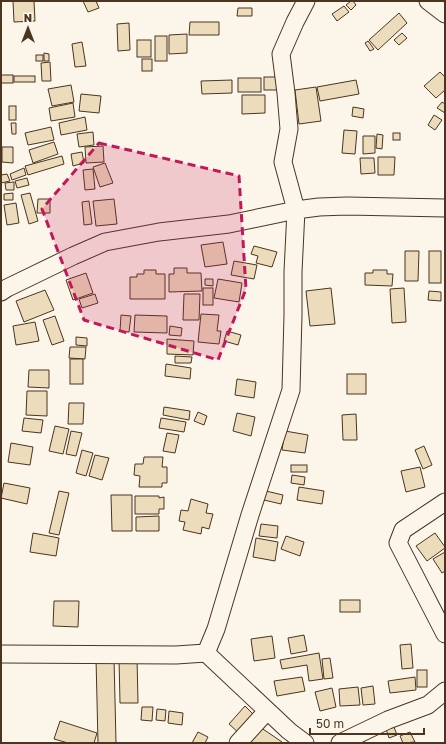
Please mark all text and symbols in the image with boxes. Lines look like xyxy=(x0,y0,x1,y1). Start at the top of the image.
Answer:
north arrow xyxy=(8,8,48,48)
text: N xyxy=(24,11,32,24)
scale bar xyxy=(310,710,424,736)
text: 50 m xyxy=(316,716,344,731)

